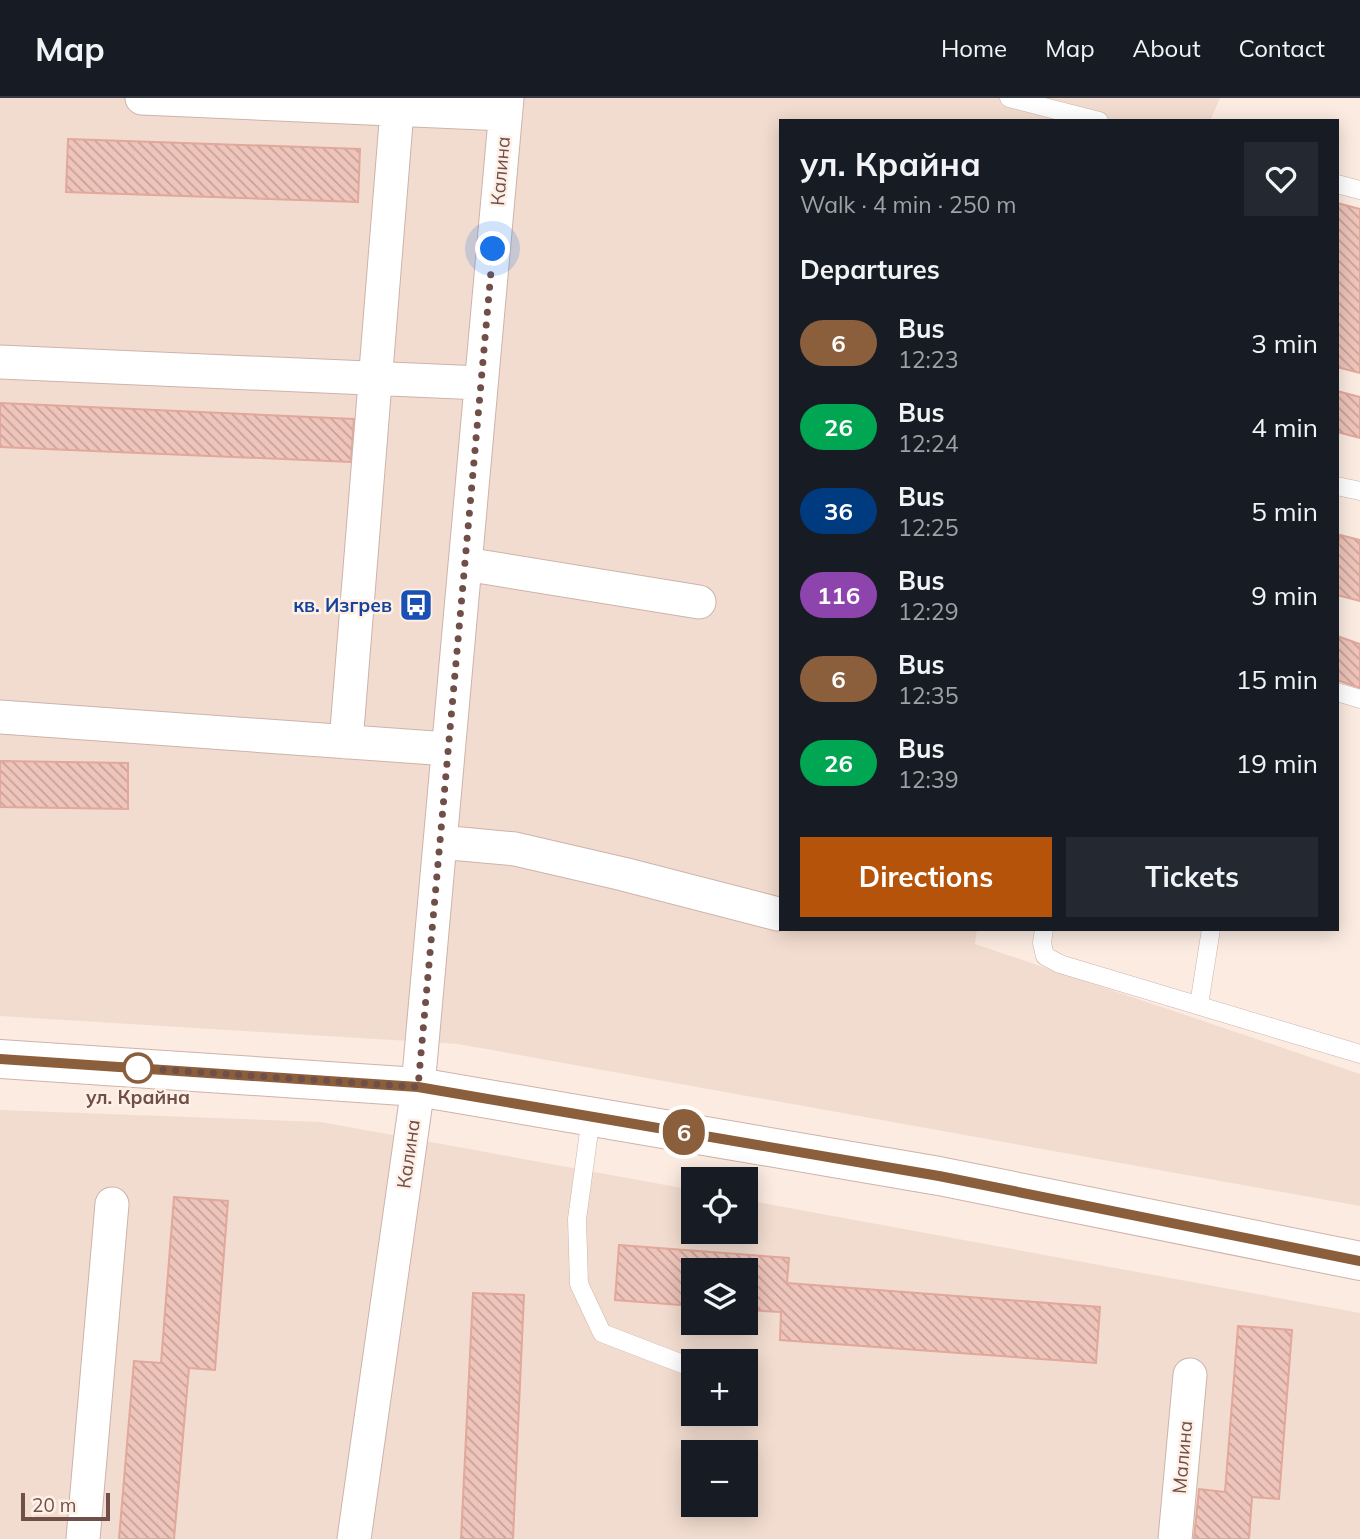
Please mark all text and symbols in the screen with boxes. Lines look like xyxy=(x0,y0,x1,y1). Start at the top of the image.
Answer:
text: Map xyxy=(35,28,105,69)
text: Home xyxy=(941,33,1007,63)
text: Map xyxy=(1045,33,1095,63)
text: About xyxy=(1133,33,1201,63)
text: Contact xyxy=(1239,33,1325,63)
street label: Калина xyxy=(485,135,515,207)
button: heart xyxy=(1244,142,1318,216)
text: ул. Крайна xyxy=(800,143,981,184)
text: Walk · 4 min · 250 m xyxy=(800,190,1017,219)
your location xyxy=(475,231,510,266)
text: Departures xyxy=(800,253,940,286)
text: Bus xyxy=(898,312,944,345)
text: 3 min xyxy=(1251,327,1318,360)
text: 6 xyxy=(831,328,846,358)
text: 12:23 xyxy=(898,345,958,374)
text: Bus xyxy=(898,396,944,429)
text: 4 min xyxy=(1251,411,1318,444)
text: 26 xyxy=(824,412,853,442)
text: 12:24 xyxy=(898,429,958,458)
text: Bus xyxy=(898,480,944,513)
text: 5 min xyxy=(1251,495,1318,528)
text: 36 xyxy=(824,496,853,526)
text: 12:25 xyxy=(898,513,958,542)
text: Bus xyxy=(898,564,944,597)
text: 9 min xyxy=(1251,579,1318,612)
text: 116 xyxy=(817,580,860,610)
bus stop icon: кв. Изгрев xyxy=(397,586,435,624)
place label: кв. Изгрев xyxy=(293,593,392,617)
text: 12:29 xyxy=(898,597,958,626)
text: Bus xyxy=(898,648,944,681)
text: 15 min xyxy=(1236,663,1318,696)
text: 6 xyxy=(831,664,846,694)
text: 12:35 xyxy=(898,681,958,710)
text: Bus xyxy=(898,732,944,765)
text: 19 min xyxy=(1236,747,1318,780)
text: 26 xyxy=(824,748,853,778)
text: 12:39 xyxy=(898,765,958,794)
button: Directions xyxy=(800,837,1052,917)
button: Tickets xyxy=(1066,837,1318,917)
marker: ул. Крайна xyxy=(123,1053,153,1083)
place label: ул. Крайна xyxy=(86,1085,190,1109)
line badge: 6 xyxy=(661,1109,707,1155)
text: 6 xyxy=(677,1117,691,1147)
street label: Калина xyxy=(391,1118,425,1190)
map controls xyxy=(681,1167,758,1517)
button: locate xyxy=(681,1167,758,1244)
button: layers xyxy=(681,1258,758,1335)
button: + xyxy=(681,1349,758,1426)
street label: Малина xyxy=(1167,1419,1197,1495)
button: − xyxy=(681,1440,758,1517)
scale bar xyxy=(21,1490,110,1522)
text: 20 m xyxy=(32,1493,76,1517)

